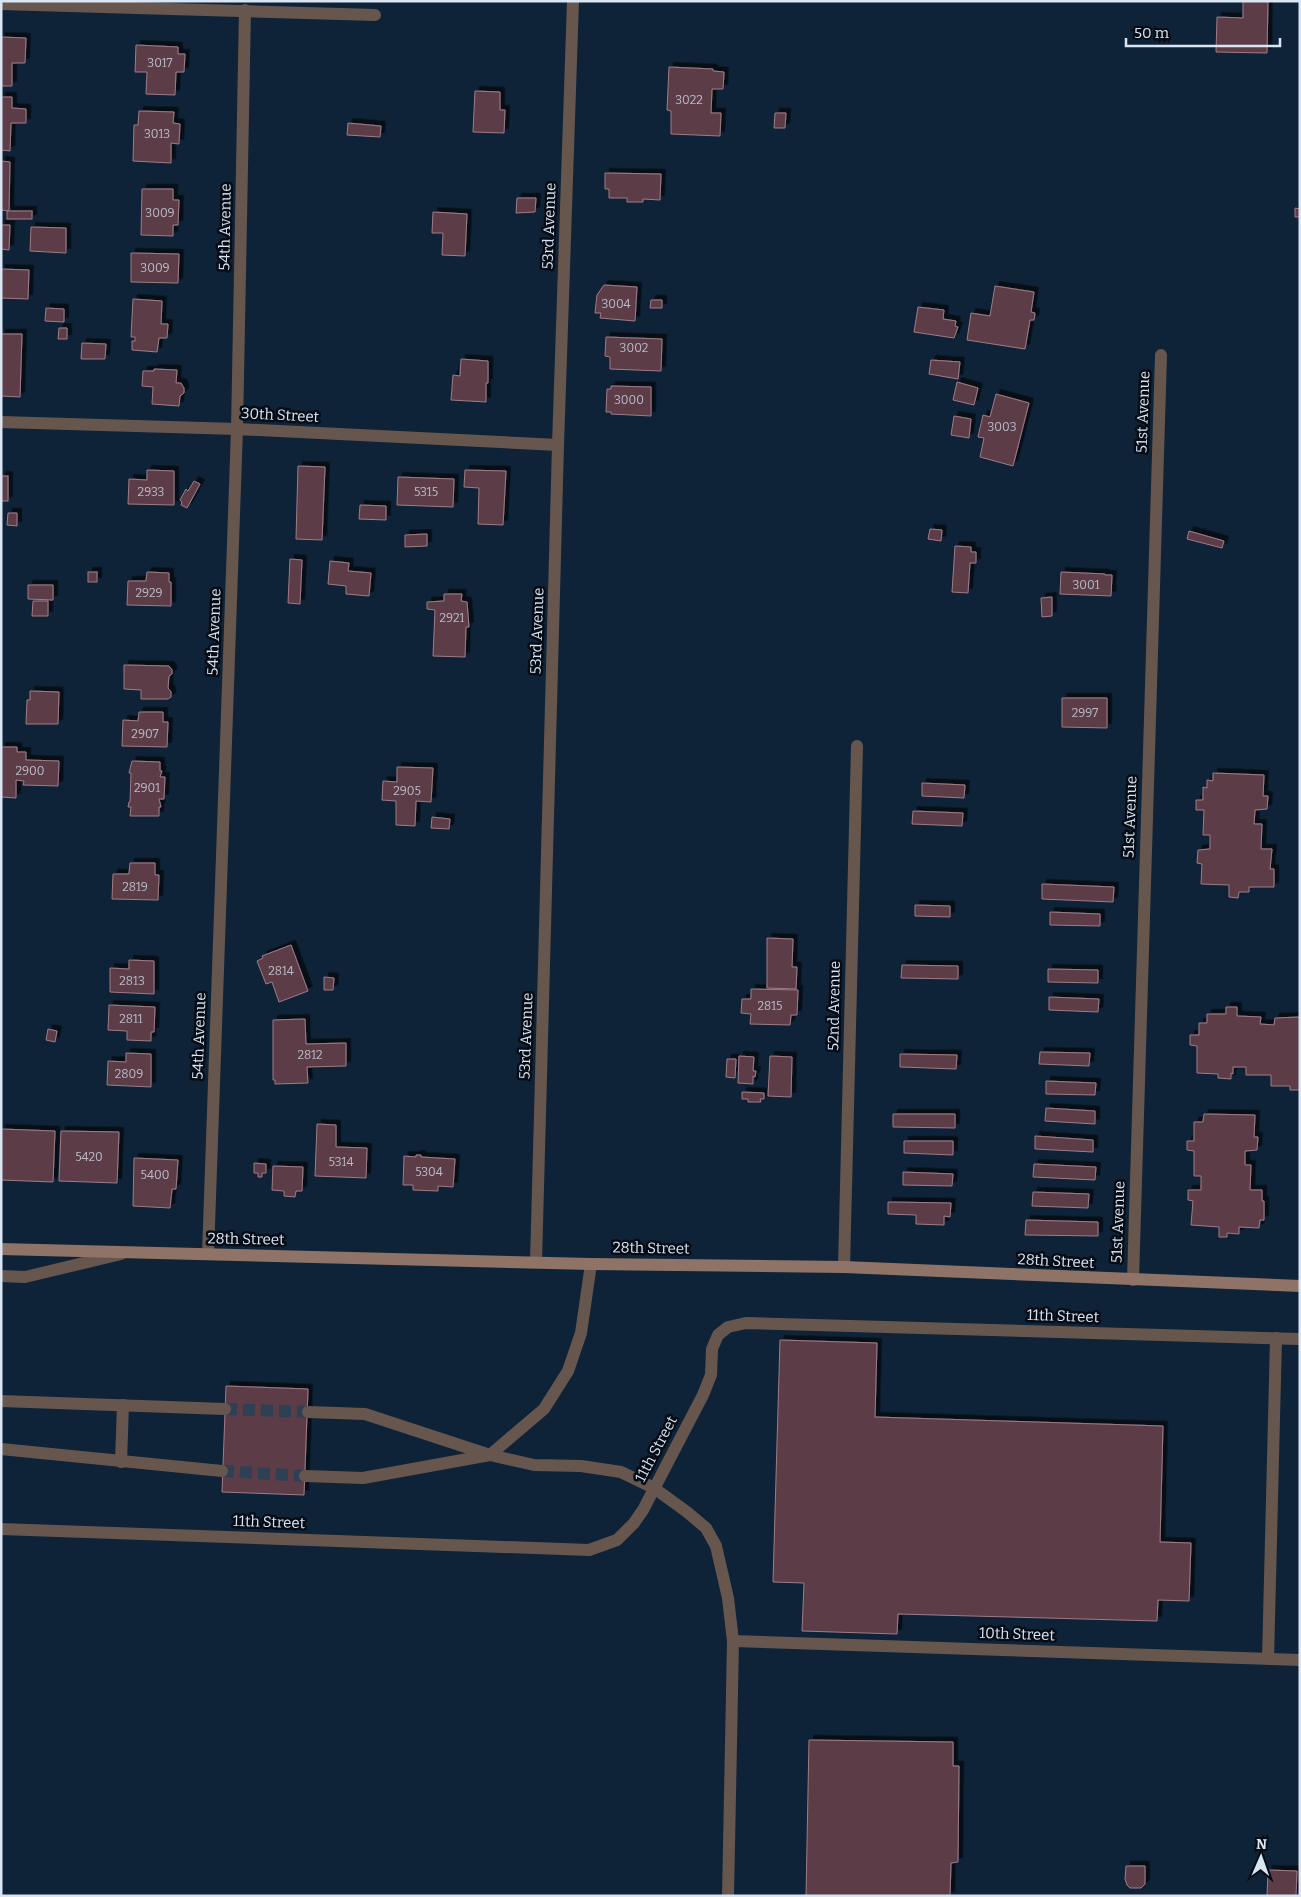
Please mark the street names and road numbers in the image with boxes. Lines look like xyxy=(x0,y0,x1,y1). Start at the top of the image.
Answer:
street label: 53rd Avenue xyxy=(538,182,560,270)
street label: 54th Avenue xyxy=(215,183,235,271)
street label: 51st Avenue xyxy=(1133,371,1153,453)
street label: 30th Street xyxy=(241,404,320,426)
street label: 53rd Avenue xyxy=(526,587,548,675)
street label: 54th Avenue xyxy=(203,588,225,676)
street label: 51st Avenue xyxy=(1120,776,1140,858)
street label: 52nd Avenue xyxy=(824,961,844,1051)
street label: 54th Avenue xyxy=(188,992,210,1080)
street label: 53rd Avenue xyxy=(515,992,537,1080)
street label: 51st Avenue xyxy=(1108,1181,1128,1263)
street label: 28th Street xyxy=(207,1229,285,1249)
street label: 28th Street xyxy=(612,1238,690,1258)
street label: 28th Street xyxy=(1017,1250,1095,1272)
street label: 11th Street xyxy=(1027,1306,1100,1326)
street label: 11th Street xyxy=(631,1412,681,1485)
street label: 11th Street xyxy=(233,1512,306,1532)
street label: 10th Street xyxy=(979,1624,1056,1644)

